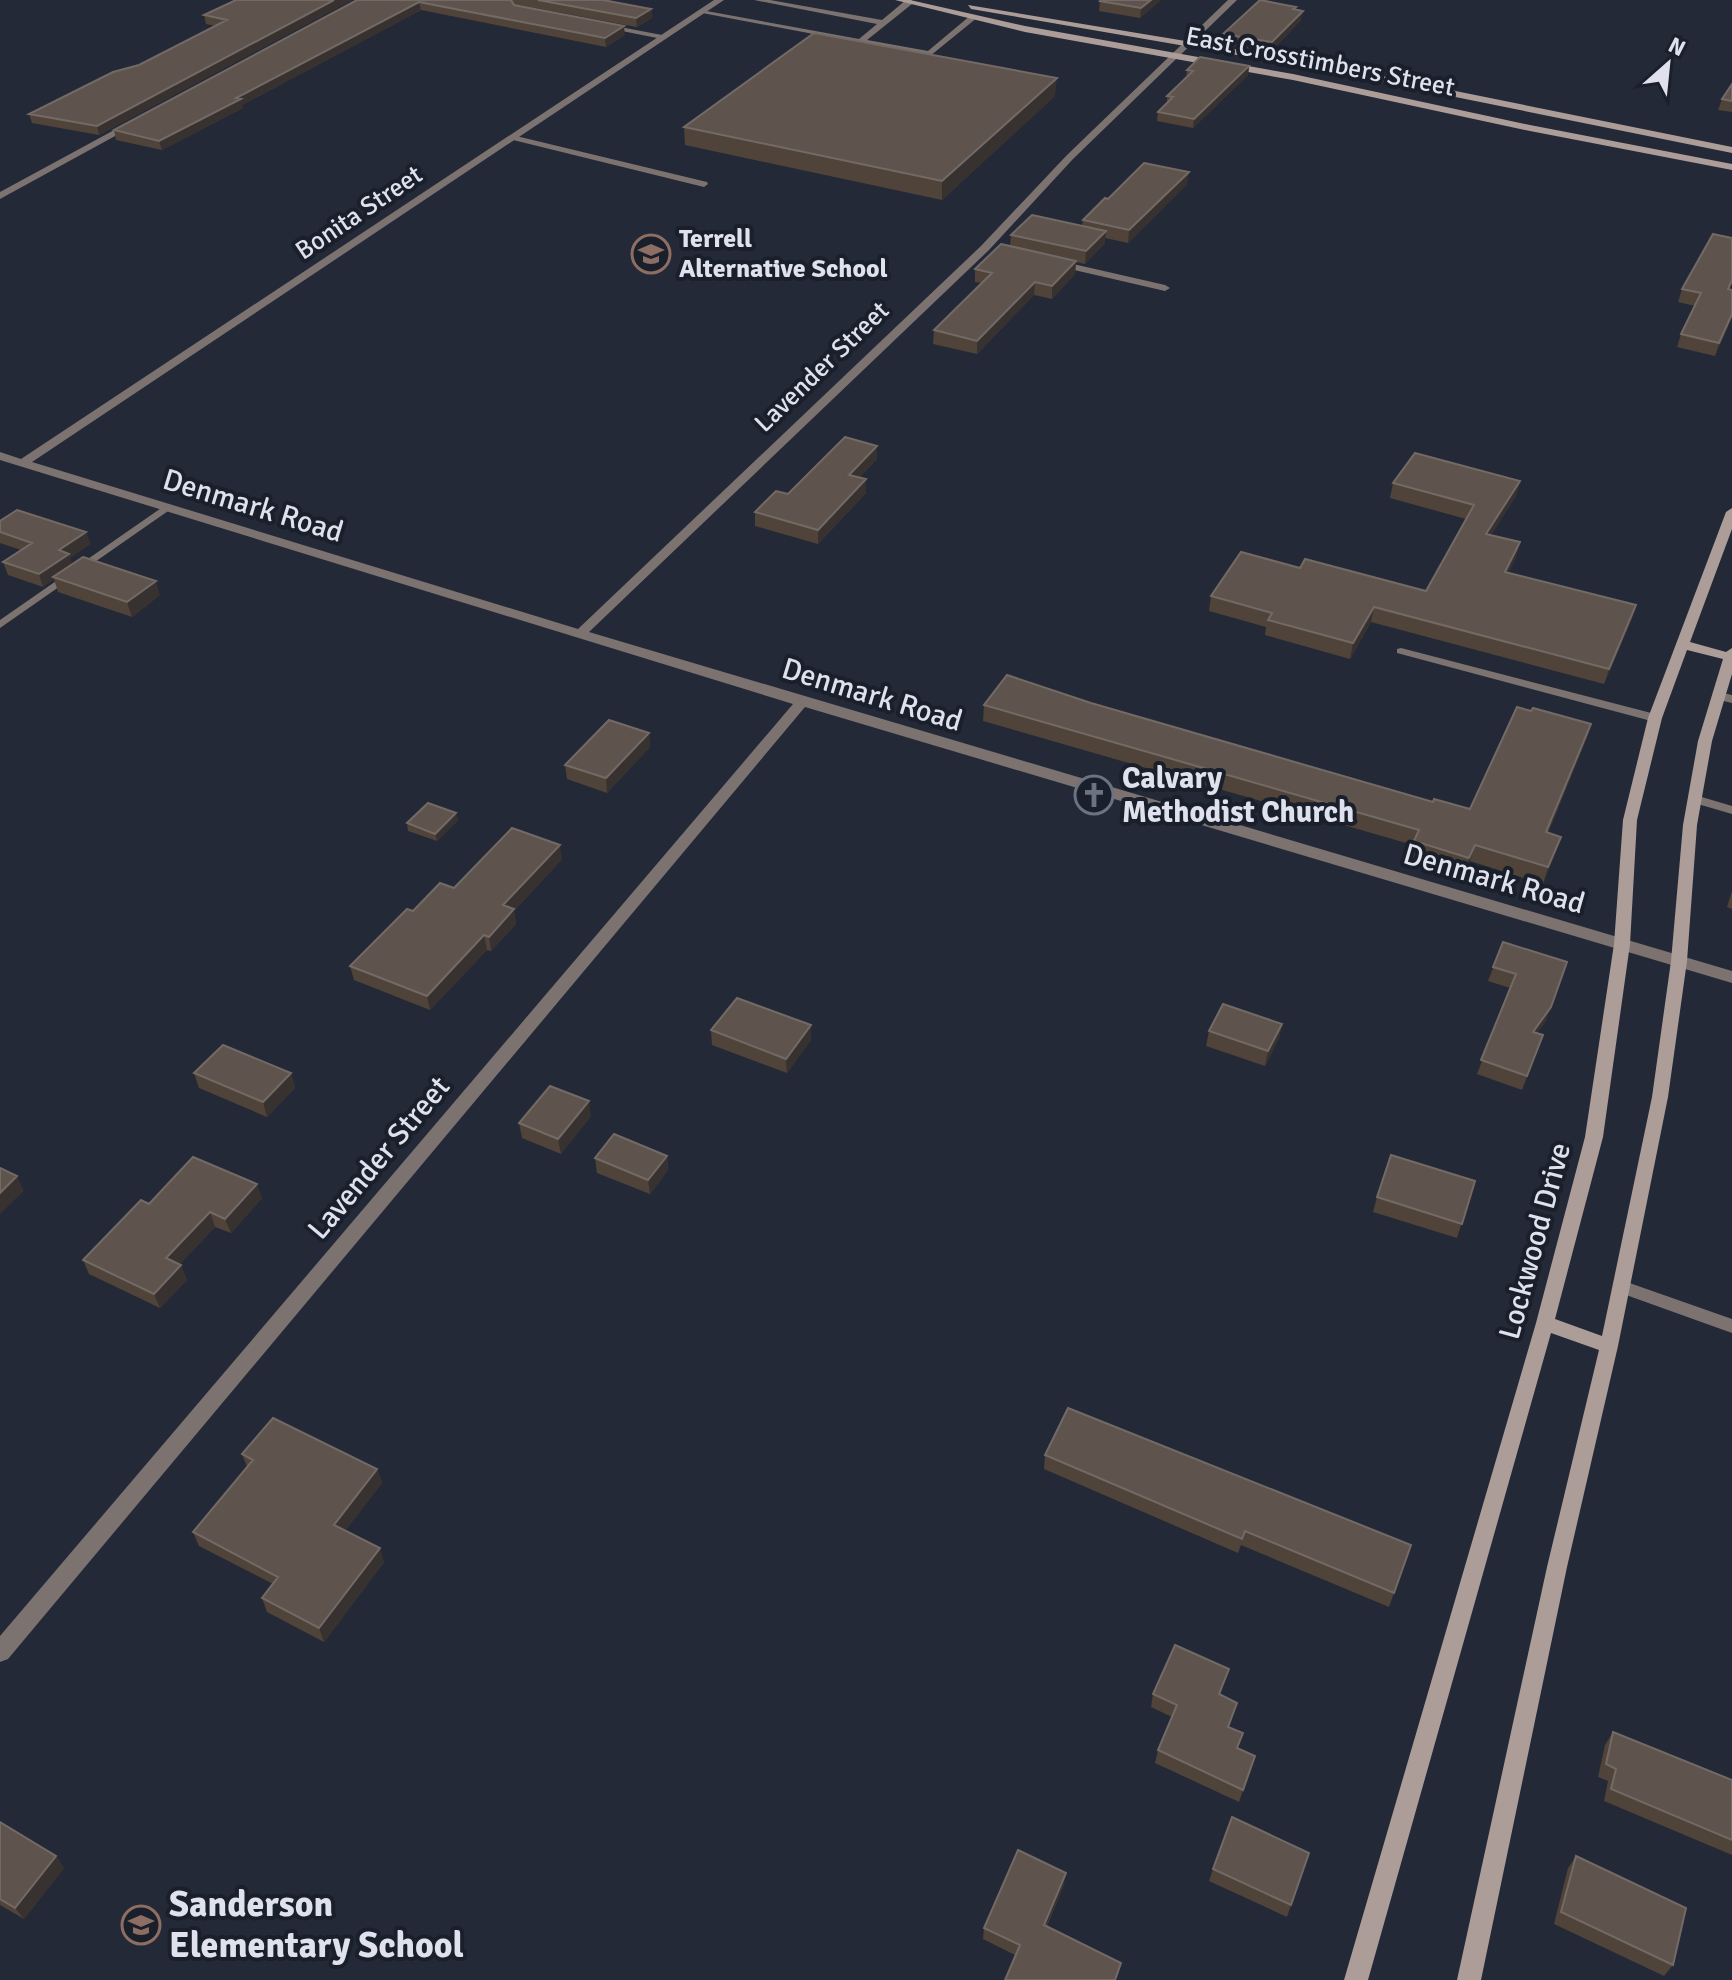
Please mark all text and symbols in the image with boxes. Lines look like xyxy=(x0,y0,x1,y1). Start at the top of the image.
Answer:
street label: East Crosstimbers Street xyxy=(1183,20,1457,104)
north arrow xyxy=(1628,24,1708,104)
text: N xyxy=(1664,31,1690,62)
street label: Bonita Street xyxy=(289,159,429,267)
place label: Terrell Alternative School xyxy=(679,223,888,285)
school or university icon: Terrell Alternative School xyxy=(630,233,672,275)
street label: Lavender Street xyxy=(748,295,896,439)
street label: Denmark Road xyxy=(158,461,348,551)
street label: Denmark Road xyxy=(777,650,967,740)
place label: Calvary Methodist Church xyxy=(1122,760,1354,831)
church icon: Calvary Methodist Church xyxy=(1073,774,1115,816)
street label: Denmark Road xyxy=(1399,835,1589,923)
street label: Lavender Street xyxy=(300,1069,458,1247)
street label: Lockwood Drive xyxy=(1491,1139,1579,1343)
place label: Sanderson Elementary School xyxy=(169,1882,464,1968)
school or university icon: Sanderson Elementary School xyxy=(120,1904,162,1946)

